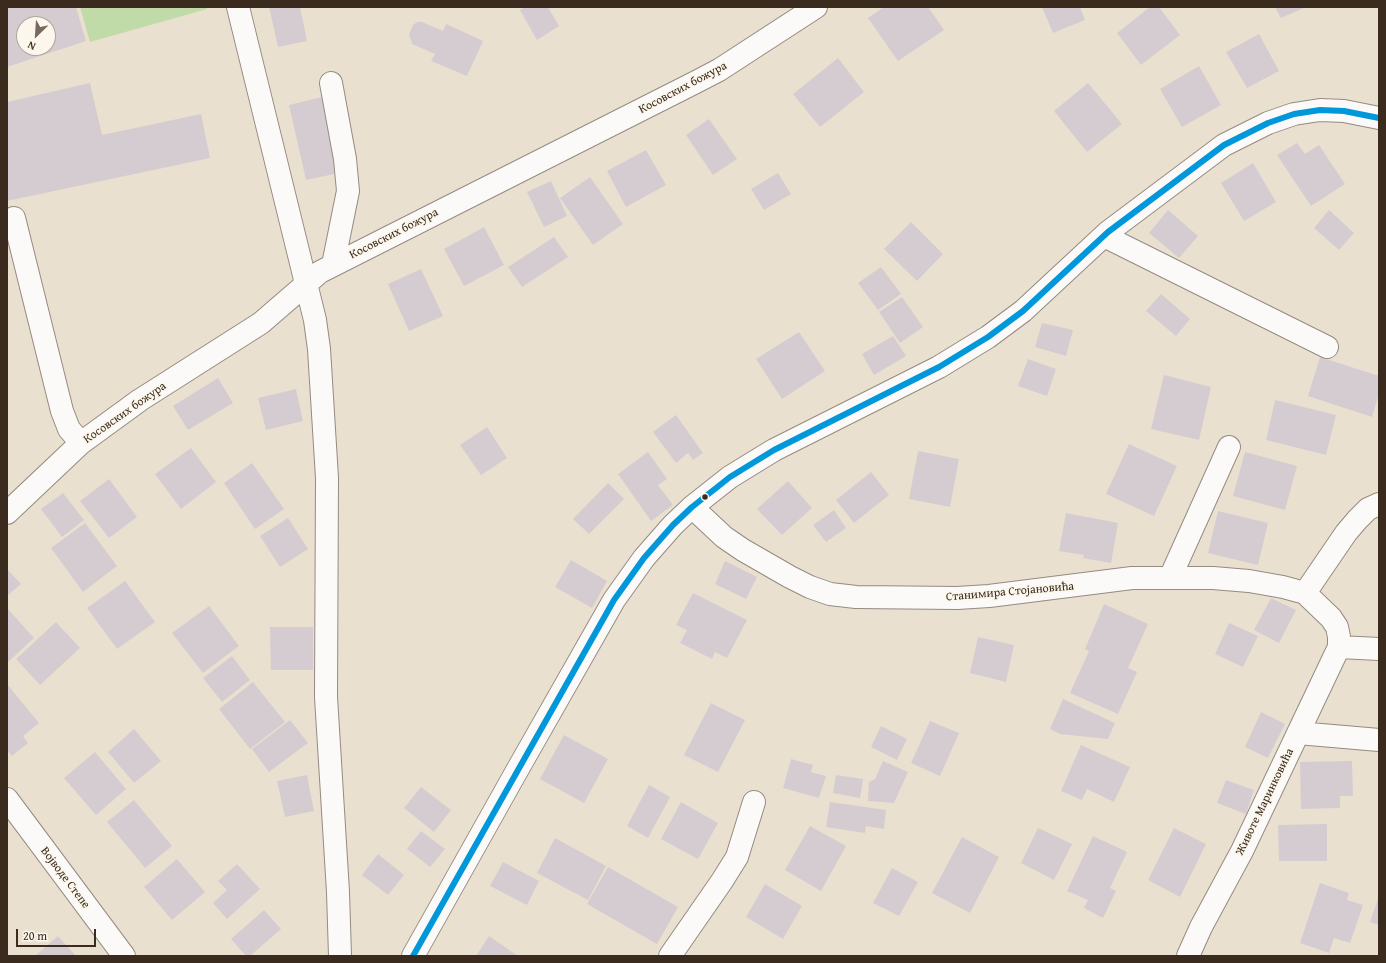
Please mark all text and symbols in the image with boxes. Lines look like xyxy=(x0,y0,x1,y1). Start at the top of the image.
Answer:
north arrow xyxy=(16,16,56,56)
text: N xyxy=(25,37,38,55)
street label: Косовских божура xyxy=(637,59,729,117)
street label: Косовских божура xyxy=(347,205,441,263)
street label: Косовских божура xyxy=(81,379,169,447)
unlabelled marker xyxy=(700,492,710,502)
street label: Станимира Стојановића xyxy=(945,579,1075,605)
street label: Животе Маринковића xyxy=(1233,746,1297,858)
street label: Војводе Степе xyxy=(37,844,93,912)
scale bar xyxy=(18,921,98,947)
text: 20 m xyxy=(23,927,47,944)

